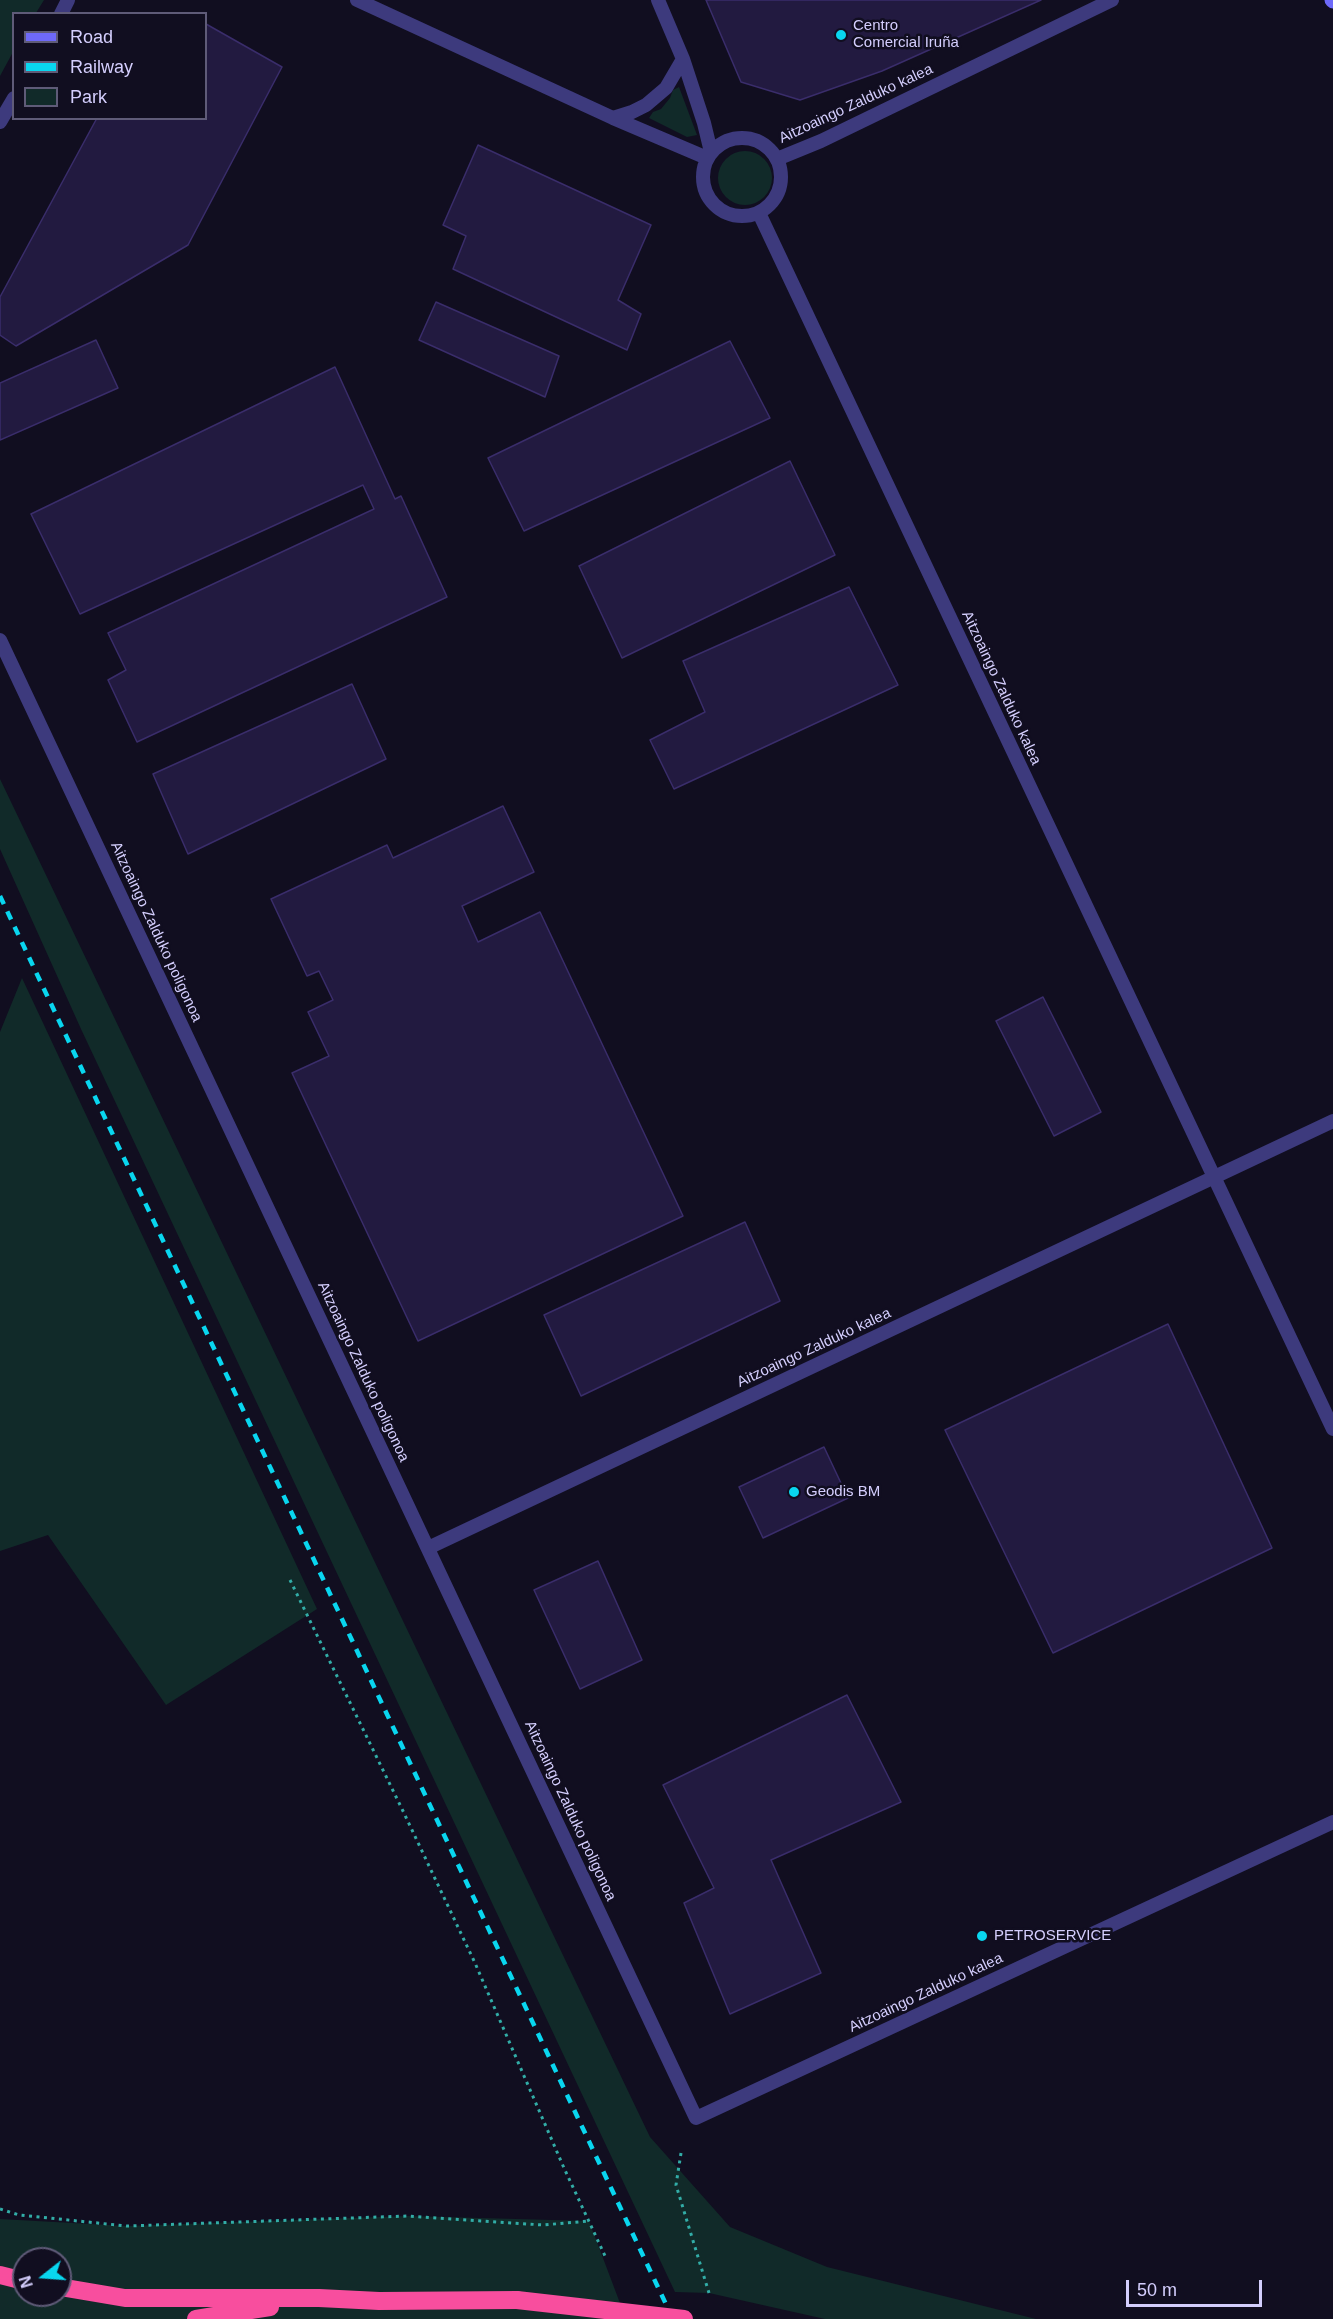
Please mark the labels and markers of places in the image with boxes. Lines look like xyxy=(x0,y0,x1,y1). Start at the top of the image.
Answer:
place label: Centro Comercial Iruña xyxy=(853,17,959,52)
marker: Centro Comercial Iruña xyxy=(834,28,848,42)
place label: Geodis BM xyxy=(806,1483,880,1501)
marker: Geodis BM xyxy=(787,1485,801,1499)
place label: PETROSERVICE xyxy=(994,1927,1111,1945)
marker: PETROSERVICE xyxy=(975,1929,989,1943)

